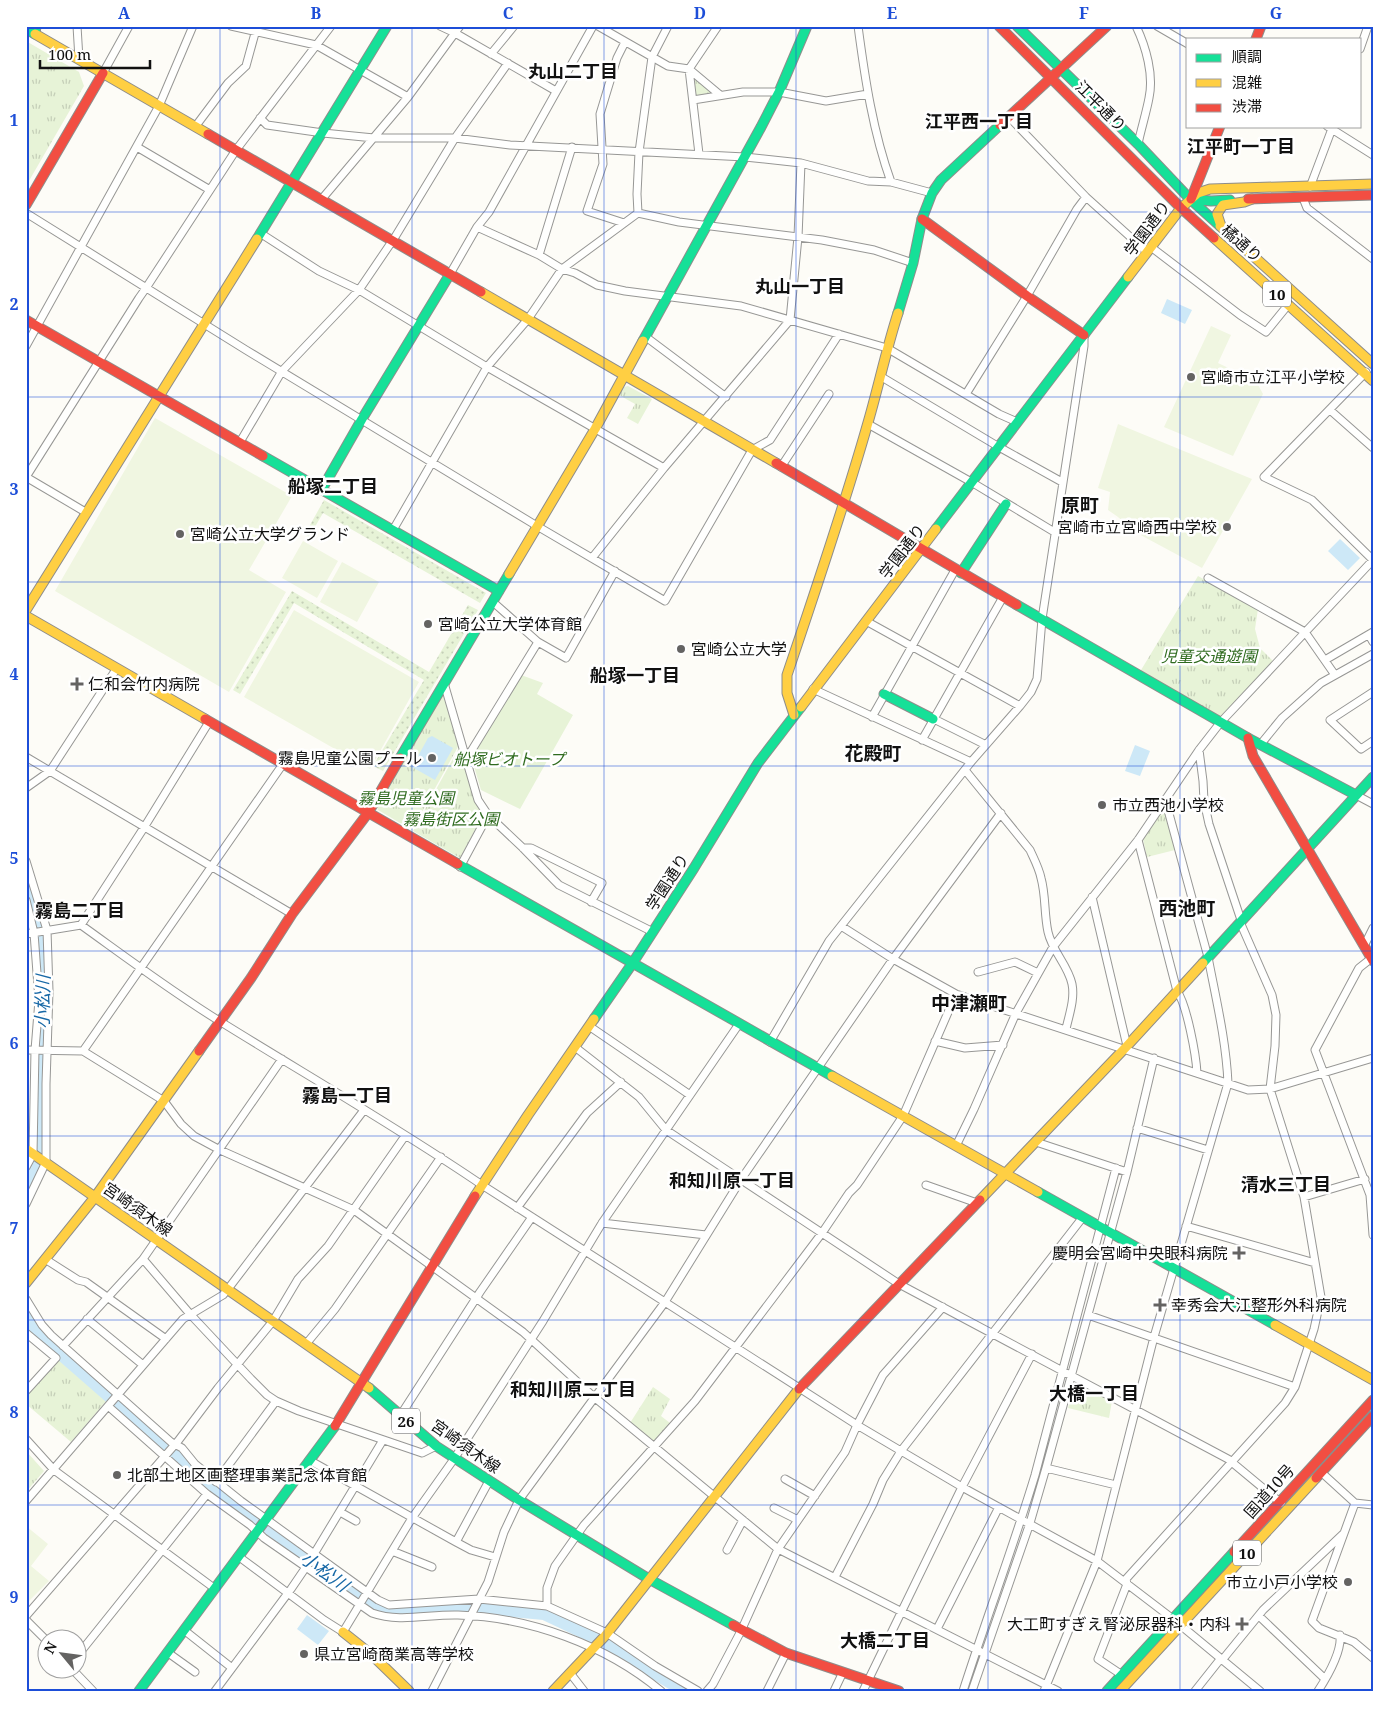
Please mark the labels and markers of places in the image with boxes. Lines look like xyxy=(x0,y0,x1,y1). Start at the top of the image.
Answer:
place label: 宮崎市立江平小学校 xyxy=(1201,366,1345,388)
marker: 宮崎市立江平小学校 xyxy=(1185,371,1197,383)
place label: 宮崎市立宮崎西中学校 xyxy=(1057,516,1217,538)
marker: 宮崎市立宮崎西中学校 xyxy=(1221,521,1233,533)
place label: 宮崎公立大学グランド xyxy=(190,523,350,545)
marker: 宮崎公立大学グランド xyxy=(174,528,186,540)
place label: 宮崎公立大学体育館 xyxy=(438,613,582,635)
marker: 宮崎公立大学体育館 xyxy=(422,618,434,630)
place label: 宮崎公立大学 xyxy=(691,638,787,660)
marker: 宮崎公立大学 xyxy=(675,643,687,655)
place label: 仁和会竹内病院 xyxy=(88,673,200,695)
marker: 仁和会竹内病院 xyxy=(70,677,84,691)
place label: 霧島児童公園プール xyxy=(278,747,422,769)
marker: 霧島児童公園プール xyxy=(426,752,438,764)
place label: 市立西池小学校 xyxy=(1112,794,1224,816)
marker: 市立西池小学校 xyxy=(1096,799,1108,811)
place label: 慶明会宮崎中央眼科病院 xyxy=(1052,1242,1228,1264)
marker: 慶明会宮崎中央眼科病院 xyxy=(1232,1246,1246,1260)
place label: 幸秀会大江整形外科病院 xyxy=(1171,1294,1347,1316)
marker: 幸秀会大江整形外科病院 xyxy=(1153,1298,1167,1312)
place label: 北部土地区画整理事業記念体育館 xyxy=(127,1464,367,1486)
marker: 北部土地区画整理事業記念体育館 xyxy=(111,1469,123,1481)
place label: 市立小戸小学校 xyxy=(1226,1571,1338,1593)
marker: 市立小戸小学校 xyxy=(1342,1576,1354,1588)
place label: 大工町すぎえ腎泌尿器科・内科 xyxy=(1007,1613,1231,1635)
marker: 大工町すぎえ腎泌尿器科・内科 xyxy=(1235,1617,1249,1631)
place label: 県立宮崎商業高等学校 xyxy=(314,1643,474,1665)
marker: 県立宮崎商業高等学校 xyxy=(298,1648,310,1660)

